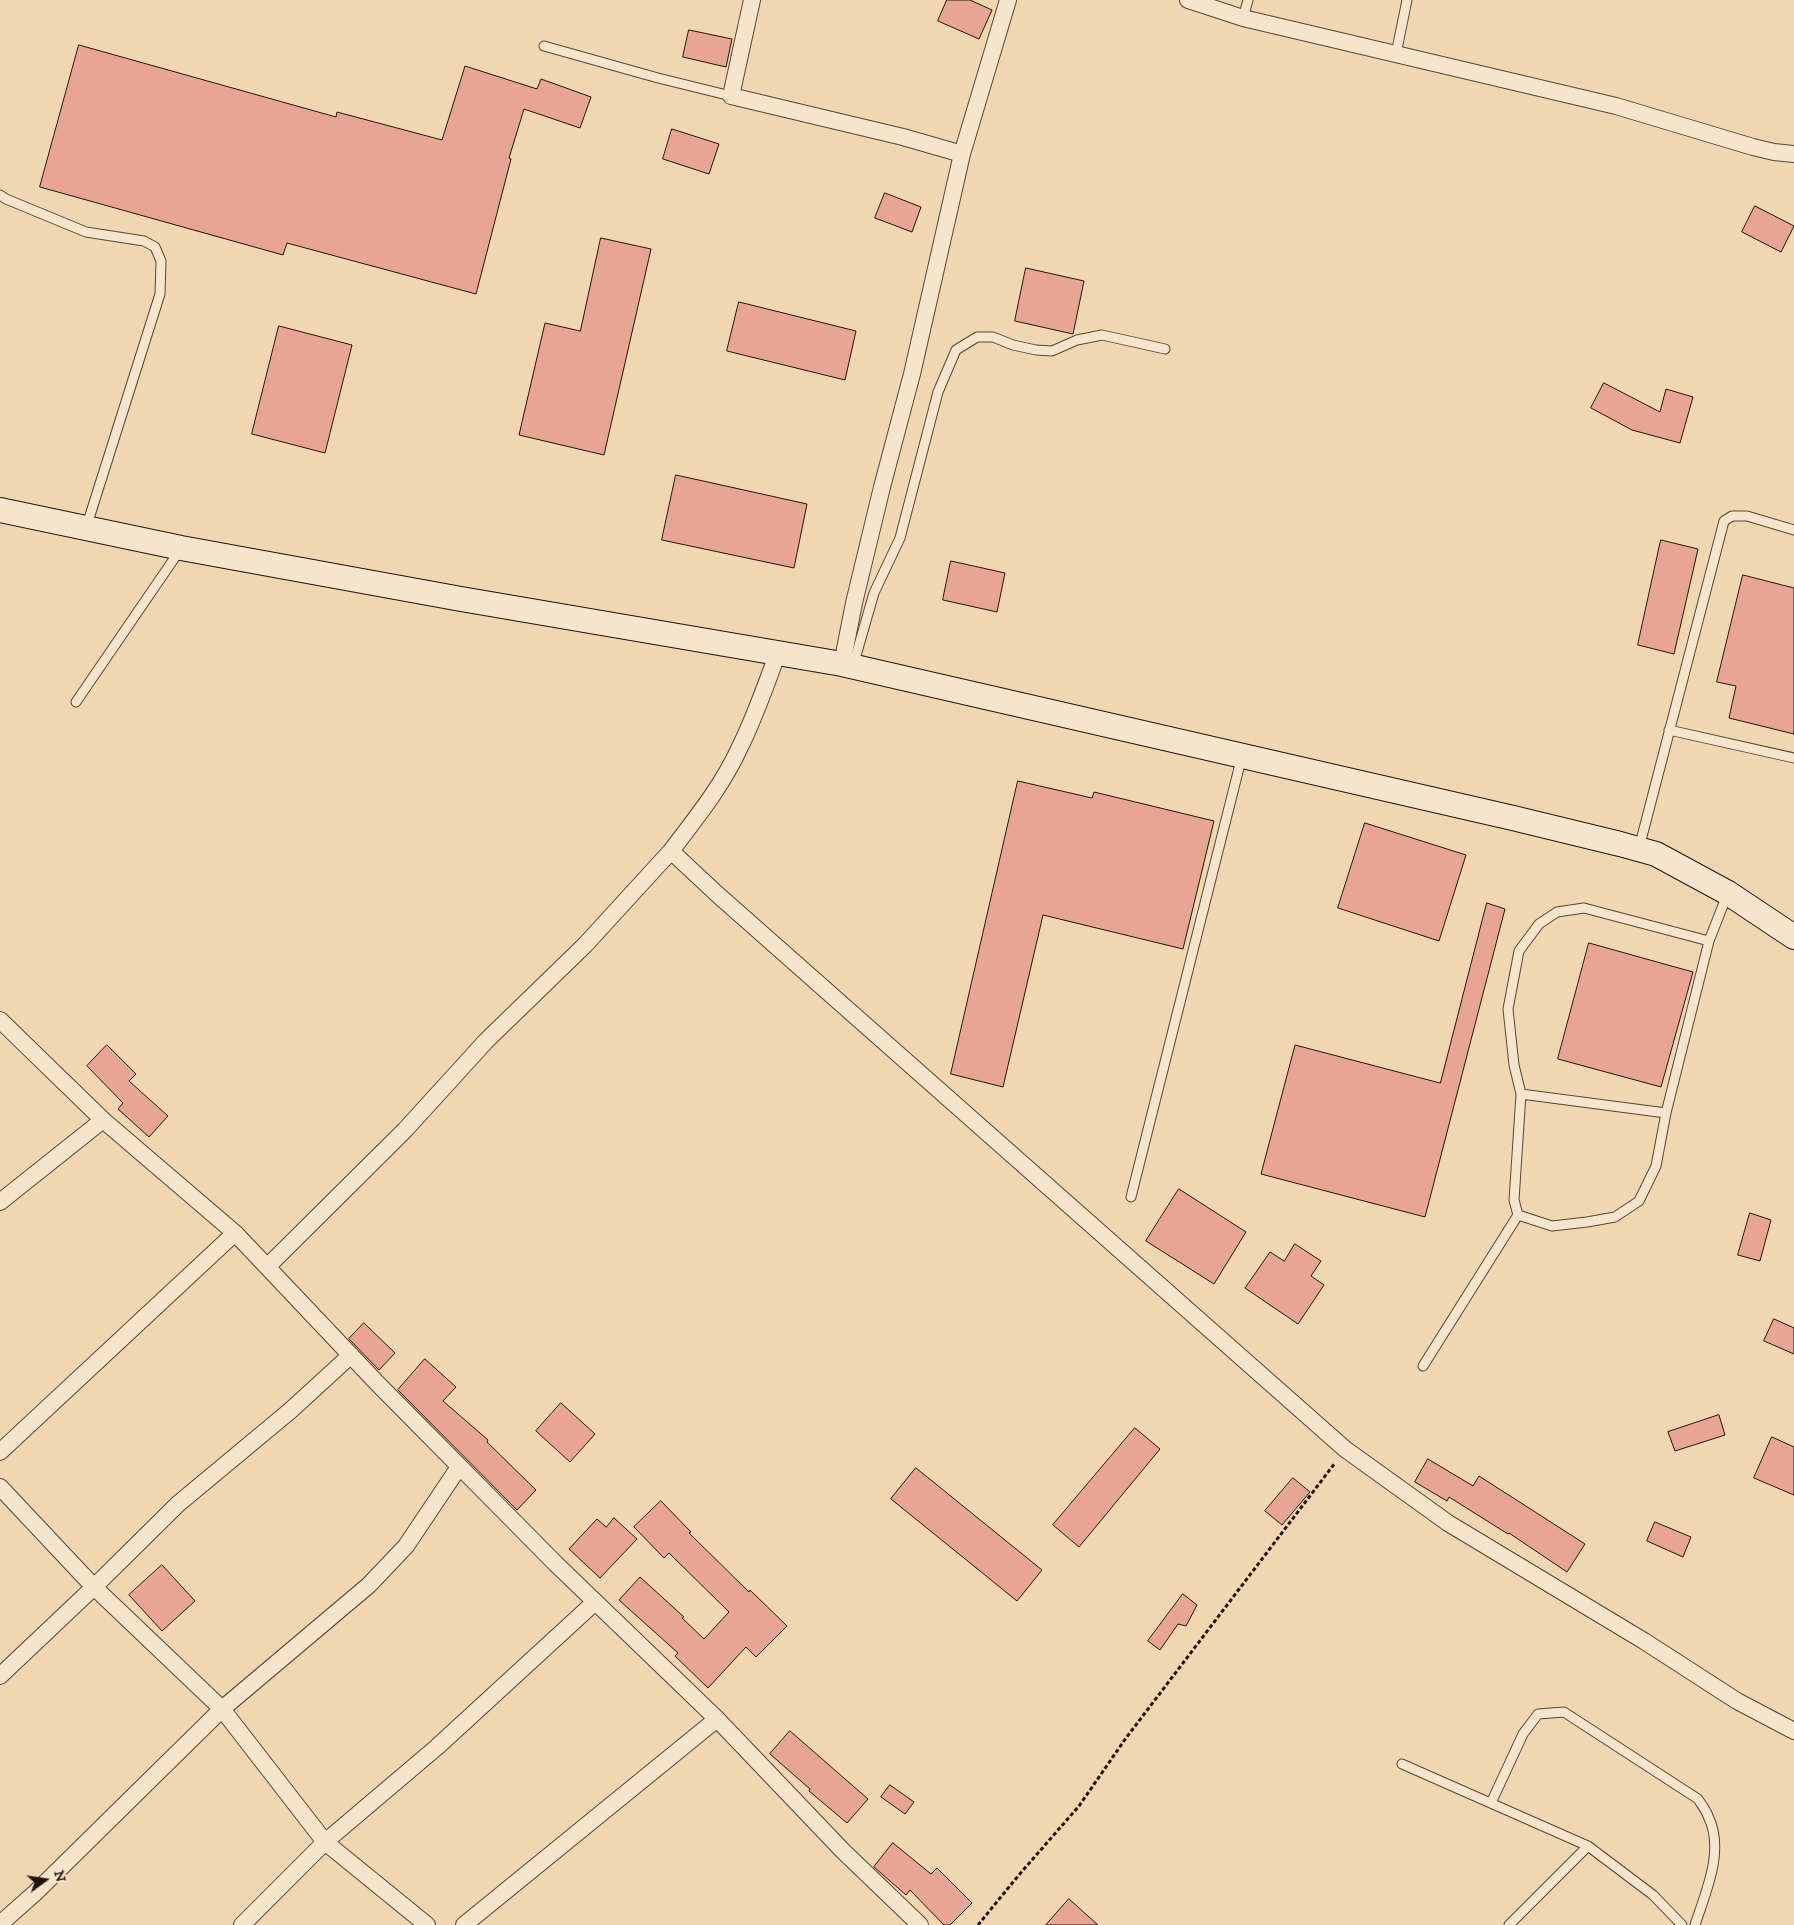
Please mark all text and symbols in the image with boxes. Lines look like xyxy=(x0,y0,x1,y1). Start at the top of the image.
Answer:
north arrow xyxy=(20,1855,70,1905)
text: N xyxy=(49,1869,70,1884)

